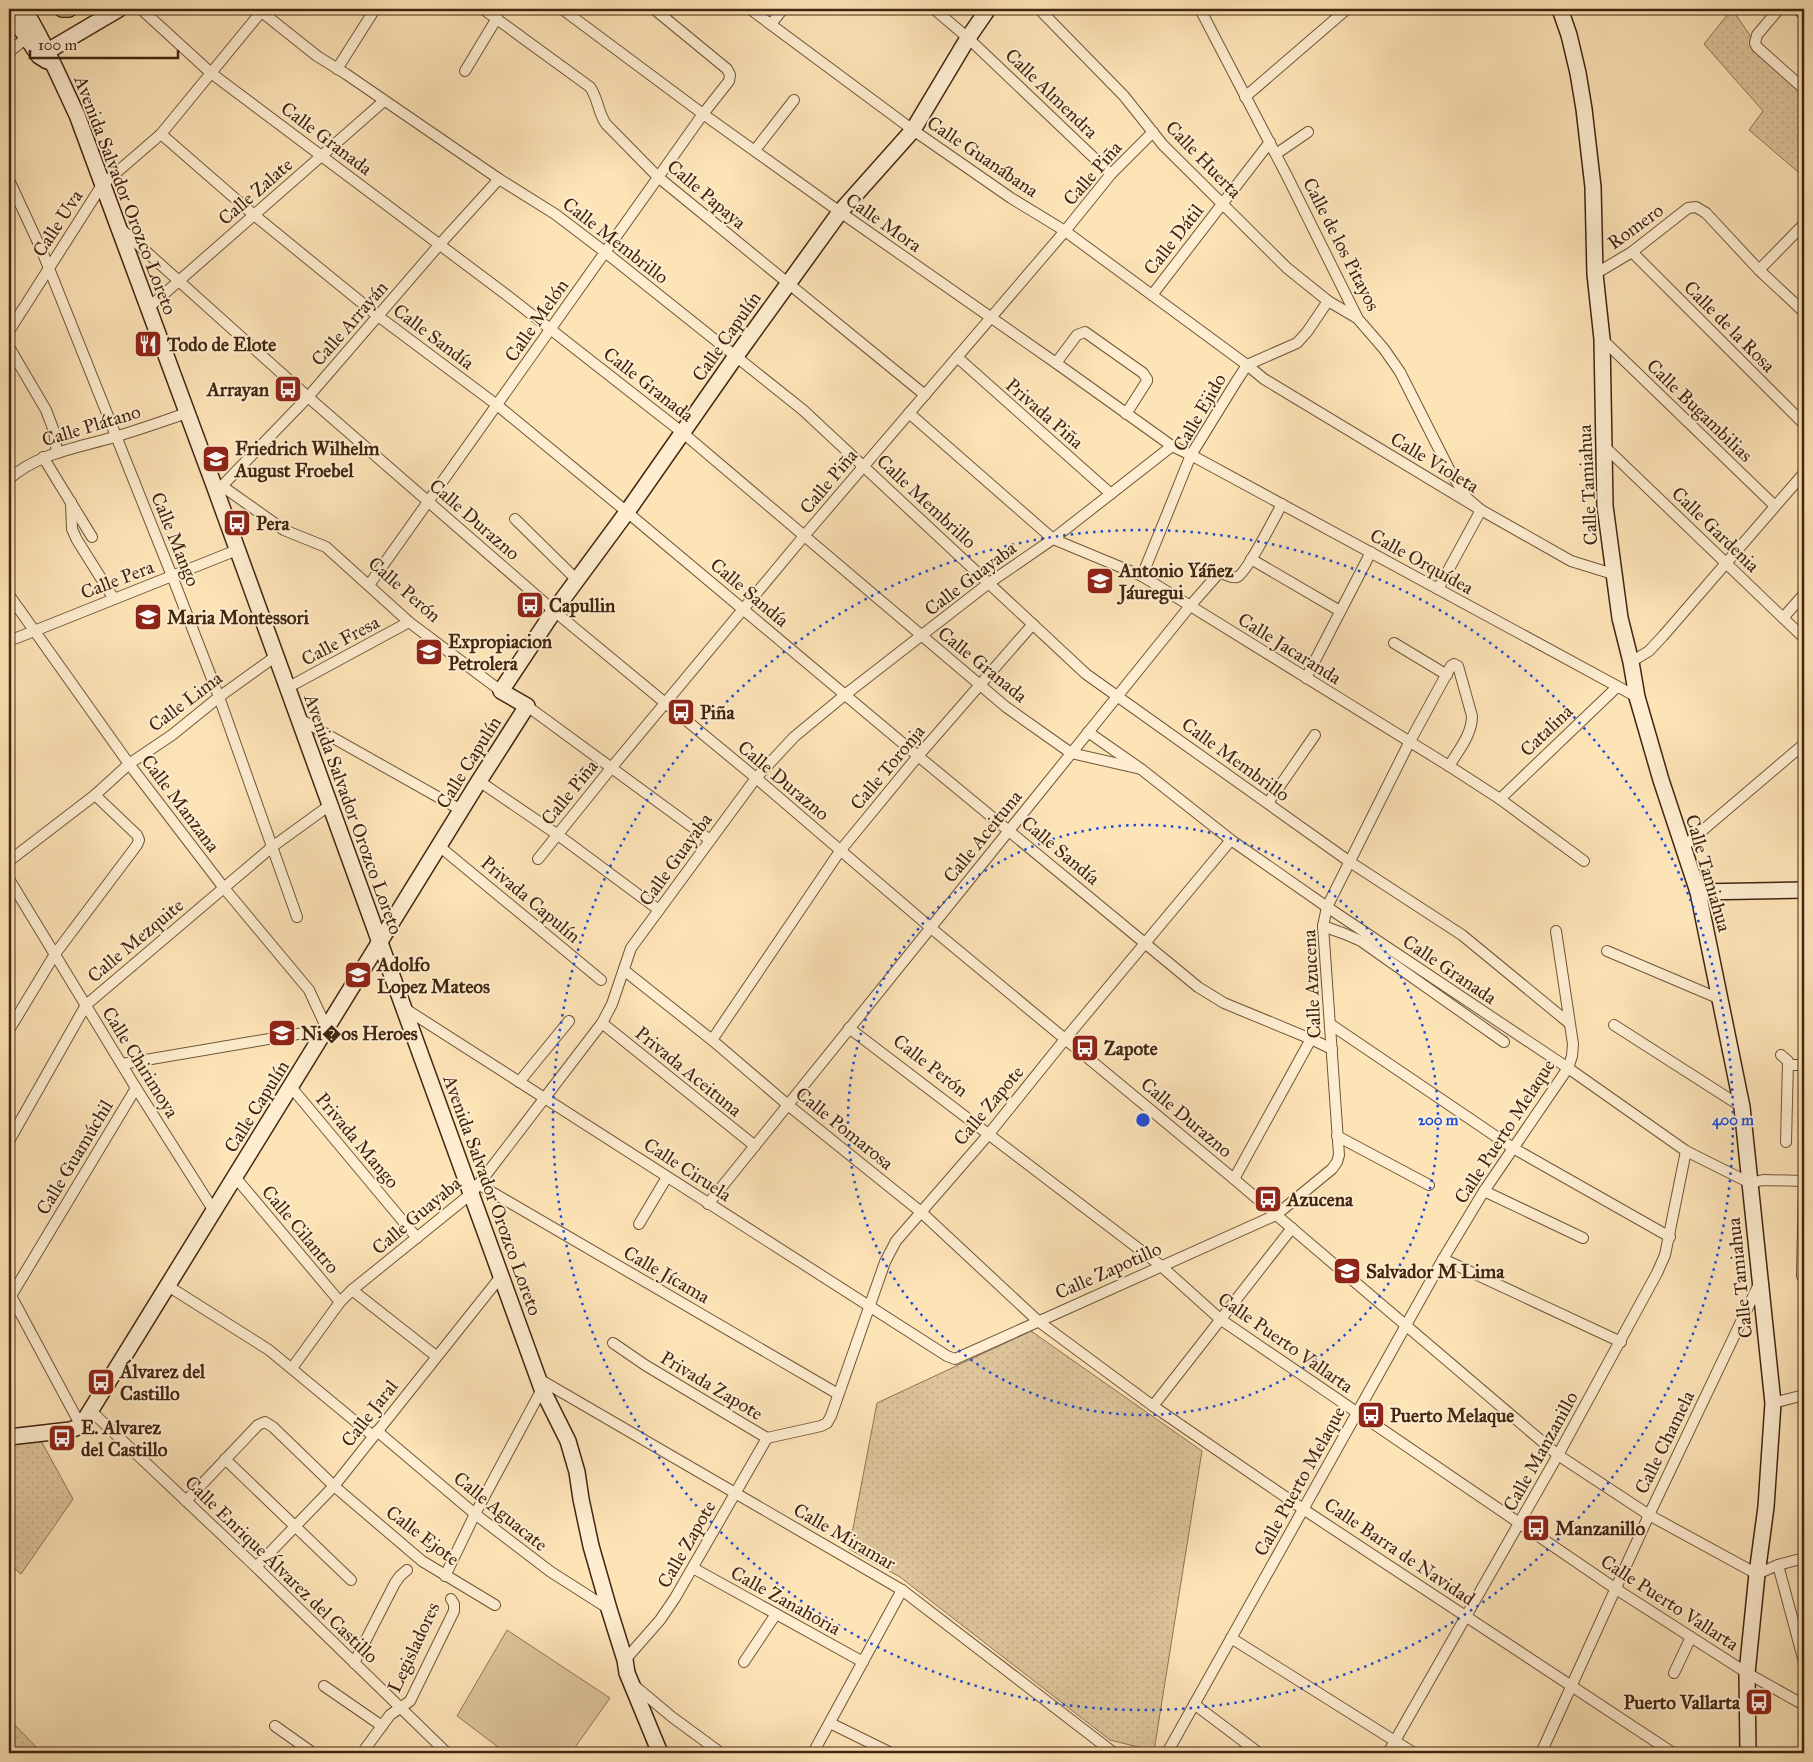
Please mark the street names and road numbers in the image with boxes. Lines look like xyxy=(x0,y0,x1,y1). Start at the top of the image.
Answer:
street label: Calle Almendra xyxy=(1001,43,1103,144)
street label: Avenida Salvador Orozco Loreto xyxy=(69,71,182,318)
street label: Calle Granada xyxy=(277,97,378,181)
street label: Calle Guanábana xyxy=(923,111,1043,203)
street label: Calle Huerta xyxy=(1161,116,1247,204)
street label: Calle Piña xyxy=(1058,136,1127,210)
street label: Calle Zalate xyxy=(213,153,297,230)
street label: Calle Papaya xyxy=(663,155,752,235)
street label: Calle de los Pitayos xyxy=(1298,174,1385,315)
street label: Calle Uva xyxy=(27,185,88,261)
street label: Calle Mora xyxy=(841,188,927,257)
street label: Calle Membrillo xyxy=(558,192,673,289)
street label: Romero xyxy=(1603,198,1668,254)
street label: Calle Dátil xyxy=(1139,199,1209,279)
street label: Calle Melón xyxy=(500,275,573,366)
street label: Calle Arrayán xyxy=(306,276,393,371)
street label: Calle de la Rosa xyxy=(1679,276,1781,378)
street label: Calle Capulín xyxy=(687,287,766,386)
street label: Calle Sandía xyxy=(389,299,479,375)
street label: Calle Granada xyxy=(599,342,699,427)
street label: Calle Bugambilias xyxy=(1641,354,1757,467)
street label: Calle Ejido xyxy=(1168,369,1231,455)
street label: Privada Piña xyxy=(1001,373,1089,454)
street label: Calle Plátano xyxy=(39,399,144,451)
street label: Calle Tamiahua xyxy=(1573,423,1602,546)
street label: Calle Violeta xyxy=(1386,427,1484,498)
street label: Calle Piña xyxy=(795,443,863,518)
street label: Calle Membrillo xyxy=(872,449,981,554)
street label: Calle Durazno xyxy=(425,474,525,565)
street label: Calle Gardenia xyxy=(1667,482,1765,578)
street label: Calle Mango xyxy=(145,489,205,590)
street label: Calle Orquídea xyxy=(1366,524,1478,601)
street label: Calle Guayaba xyxy=(920,536,1022,620)
street label: Calle Perón xyxy=(364,552,446,627)
street label: Calle Sandía xyxy=(706,553,794,632)
street label: Calle Pera xyxy=(77,555,158,604)
street label: Calle Jacaranda xyxy=(1233,608,1346,691)
street label: Calle Fresa xyxy=(297,610,384,671)
street label: Calle Granada xyxy=(933,621,1033,708)
street label: Calle Lima xyxy=(144,666,228,737)
street label: Avenida Salvador Orozco Loreto xyxy=(299,690,408,938)
street label: Catalina xyxy=(1515,699,1578,761)
street label: Calle Capulín xyxy=(431,712,506,813)
street label: Calle Membrillo xyxy=(1177,713,1294,806)
street label: Calle Toronja xyxy=(845,719,930,815)
street label: Calle Durazno xyxy=(733,735,834,825)
street label: Calle Manzana xyxy=(136,750,225,857)
street label: Calle Piña xyxy=(536,754,603,830)
street label: Calle Aceituna xyxy=(938,785,1027,887)
street label: Calle Guayaba xyxy=(634,808,717,910)
street label: Calle Sandía xyxy=(1017,811,1105,890)
street label: Calle Tamiahua xyxy=(1681,812,1737,935)
street label: Privada Capulín xyxy=(476,851,585,948)
street label: Calle Mezquite xyxy=(83,894,189,988)
street label: Calle Azucena xyxy=(1297,928,1326,1039)
street label: Calle Granada xyxy=(1398,930,1502,1010)
street label: Calle Chirimoya xyxy=(97,1002,184,1123)
street label: Privada Aceituna xyxy=(631,1021,747,1122)
street label: Calle Perón xyxy=(889,1029,973,1102)
street label: Calle Puerto Melaque xyxy=(1449,1055,1561,1208)
street label: Calle Capulín xyxy=(219,1056,294,1157)
street label: Calle Zapote xyxy=(948,1061,1028,1150)
street label: Avenida Salvador Orozco Loreto xyxy=(438,1071,547,1319)
street label: Calle Durazno xyxy=(1136,1072,1237,1162)
street label: Calle Pomarosa xyxy=(791,1082,899,1175)
street label: Privada Mango xyxy=(310,1088,405,1194)
street label: Calle Guamúchil xyxy=(31,1095,118,1219)
street label: Calle Ciruela xyxy=(640,1133,737,1207)
street label: Calle Guayaba xyxy=(367,1171,466,1259)
street label: Calle Cilantro xyxy=(257,1180,344,1278)
street label: Calle Tamiahua xyxy=(1722,1216,1757,1339)
street label: Calle Zapotillo xyxy=(1051,1237,1165,1304)
street label: Calle Jícama xyxy=(619,1241,715,1310)
street label: Calle Puerto Vallarta xyxy=(1214,1287,1359,1398)
street label: Privada Zapote xyxy=(656,1346,767,1425)
street label: Calle Jaral xyxy=(336,1375,404,1452)
street label: Calle Chamela xyxy=(1630,1386,1700,1497)
street label: Calle Manzanillo xyxy=(1498,1387,1583,1515)
street label: Calle Puerto Melaque xyxy=(1249,1402,1351,1560)
street label: Calle Aguacate xyxy=(449,1467,552,1557)
street label: Calle Enrique Álvarez del Castillo xyxy=(180,1470,384,1669)
street label: Calle Barra de Navidad xyxy=(1320,1492,1480,1611)
street label: Calle Zapote xyxy=(652,1496,721,1592)
street label: Calle Miramar xyxy=(790,1498,901,1575)
street label: Calle Ejote xyxy=(382,1500,464,1570)
street label: Calle Puerto Vallarta xyxy=(1596,1549,1744,1656)
street label: Calle Zanahoria xyxy=(727,1561,845,1641)
street label: Legisladores xyxy=(382,1598,445,1697)

